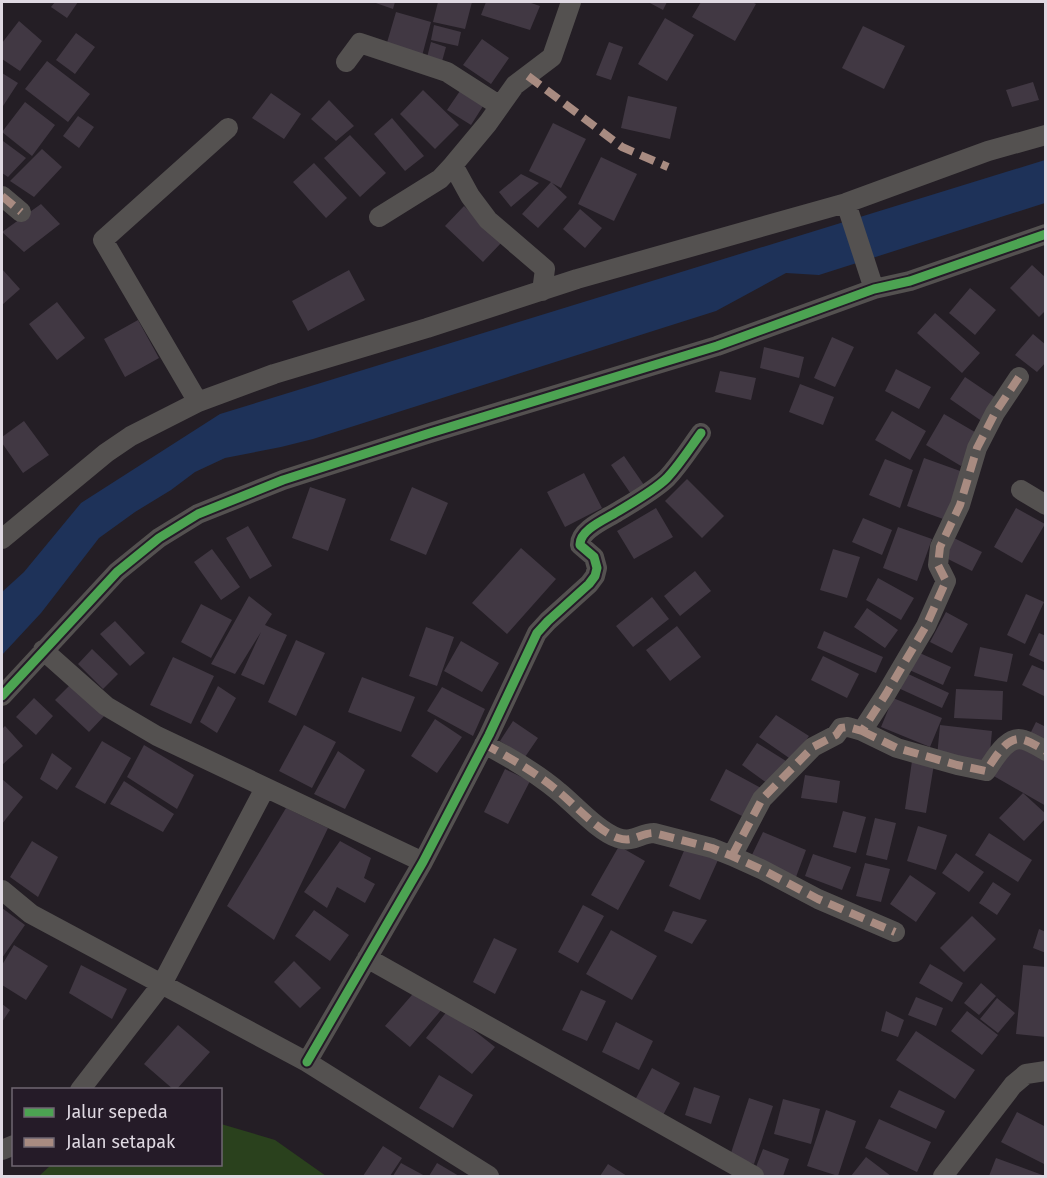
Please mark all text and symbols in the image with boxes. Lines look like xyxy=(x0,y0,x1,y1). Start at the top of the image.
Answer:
legend xyxy=(12,1088,222,1166)
text: Jalur sepeda xyxy=(66,1101,168,1123)
text: Jalan setapak xyxy=(66,1131,176,1153)

